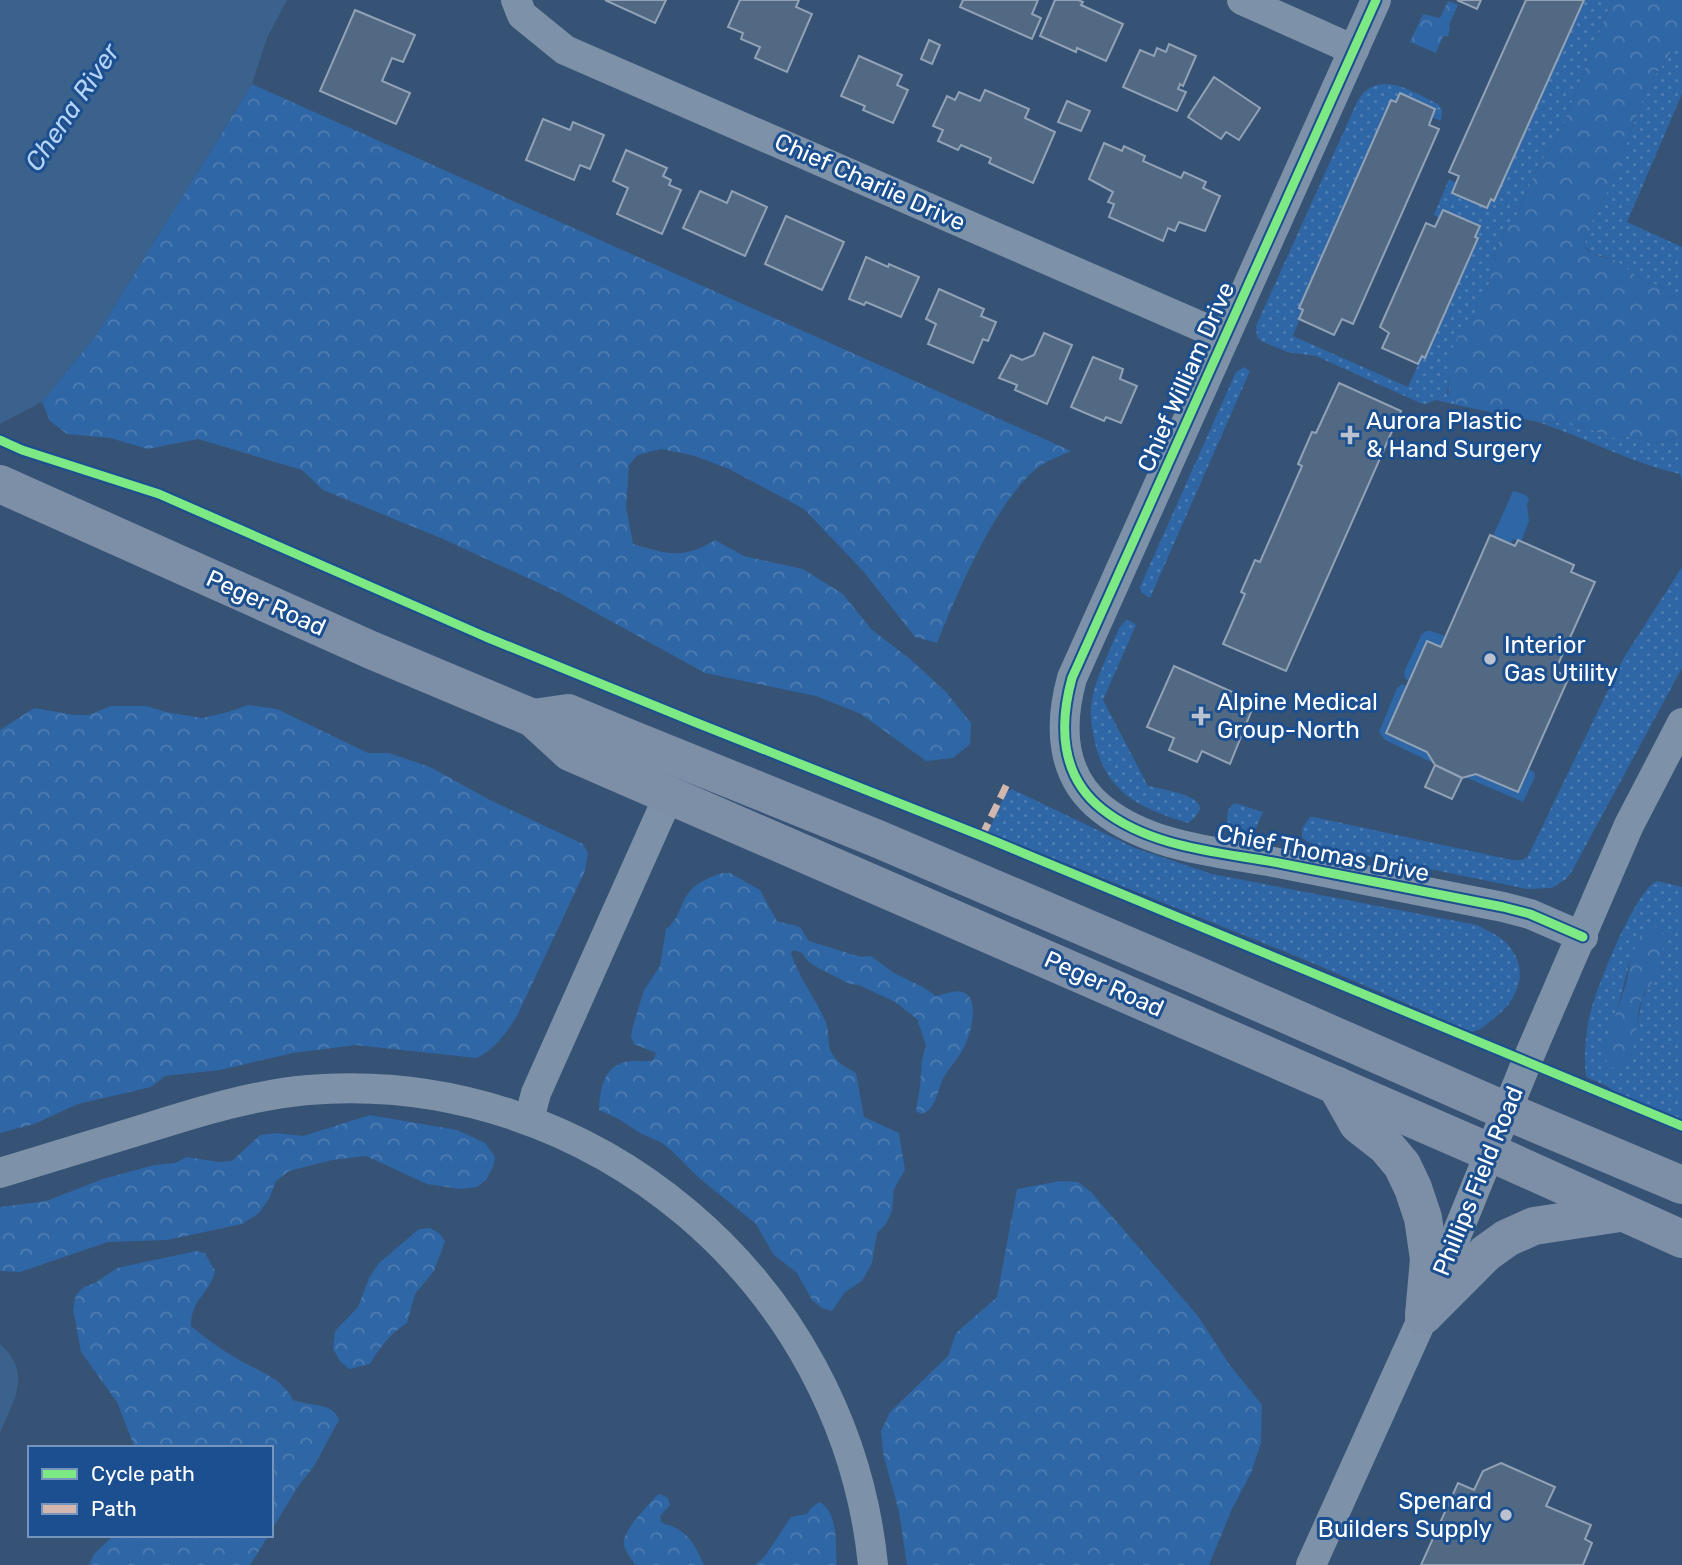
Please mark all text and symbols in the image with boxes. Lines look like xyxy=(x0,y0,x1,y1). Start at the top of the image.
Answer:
water label: Chena River xyxy=(19,37,127,177)
street label: Chief Charlie Drive xyxy=(770,127,970,237)
street label: Chief William Drive xyxy=(1132,278,1240,476)
place label: Aurora Plastic & Hand Surgery xyxy=(1366,407,1542,463)
marker: Aurora Plastic & Hand Surgery xyxy=(1340,425,1360,445)
street label: Peger Road xyxy=(202,564,330,642)
place label: Interior Gas Utility xyxy=(1504,631,1618,687)
marker: Interior Gas Utility xyxy=(1482,651,1498,667)
place label: Alpine Medical Group-North xyxy=(1217,688,1378,744)
marker: Alpine Medical Group-North xyxy=(1191,706,1211,726)
street label: Chief Thomas Drive xyxy=(1214,819,1432,887)
street label: Peger Road xyxy=(1040,945,1168,1023)
street label: Phillips Field Road xyxy=(1427,1082,1529,1280)
legend xyxy=(28,1446,273,1537)
text: Cycle path xyxy=(91,1461,195,1486)
place label: Spenard Builders Supply xyxy=(1318,1487,1492,1543)
text: Path xyxy=(91,1496,137,1521)
marker: Spenard Builders Supply xyxy=(1498,1507,1514,1523)

